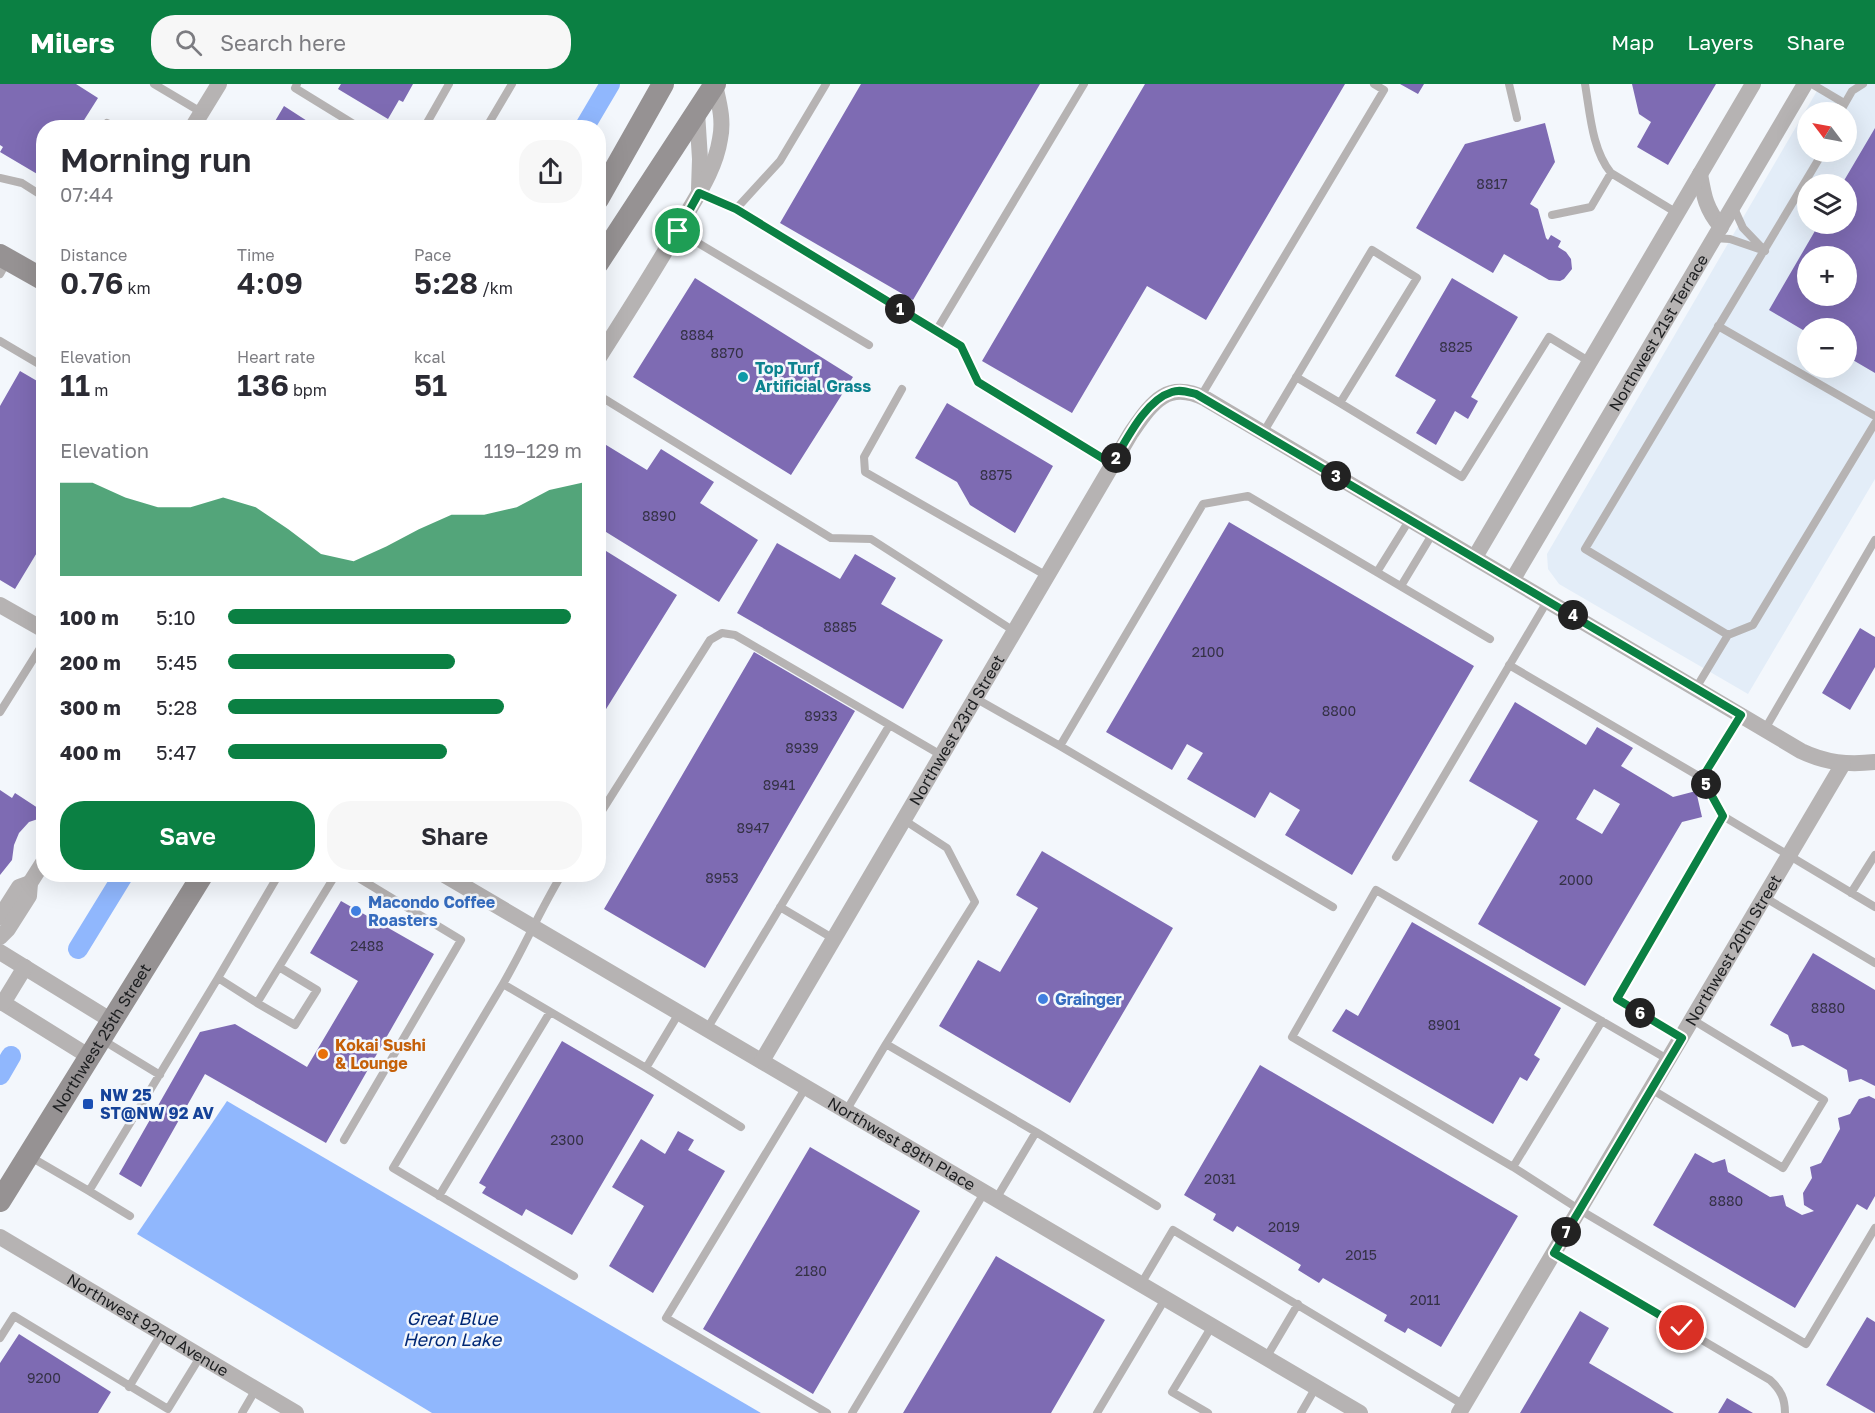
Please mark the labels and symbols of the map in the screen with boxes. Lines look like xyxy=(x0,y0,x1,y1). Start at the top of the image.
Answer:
north arrow xyxy=(1797,102,1857,162)
house number: 8817 xyxy=(1476,175,1508,192)
pin xyxy=(652,205,703,256)
street label: Northwest 21st Terrace xyxy=(1604,251,1712,415)
pin: 1 xyxy=(885,294,915,324)
house number: 8884 xyxy=(680,326,714,343)
house number: 8825 xyxy=(1439,338,1473,355)
house number: 8870 xyxy=(710,344,744,361)
place label: Top Turf Artificial Grass xyxy=(755,358,871,396)
marker: Top Turf Artificial Grass xyxy=(736,370,750,384)
pin: 2 xyxy=(1101,443,1131,473)
pin: 3 xyxy=(1321,461,1351,491)
house number: 8875 xyxy=(980,466,1012,483)
house number: 8890 xyxy=(642,507,676,524)
pin: 4 xyxy=(1558,600,1588,630)
house number: 8885 xyxy=(823,618,857,635)
house number: 2100 xyxy=(1192,643,1224,660)
street label: Northwest 23rd Street xyxy=(904,651,1009,809)
house number: 8800 xyxy=(1322,702,1356,719)
house number: 8933 xyxy=(804,707,838,724)
house number: 8939 xyxy=(785,739,819,756)
pin: 5 xyxy=(1691,769,1721,799)
house number: 8941 xyxy=(763,776,795,793)
house number: 8947 xyxy=(737,819,769,836)
house number: 8953 xyxy=(705,869,739,886)
house number: 2000 xyxy=(1559,871,1593,888)
street label: Northwest 20th Street xyxy=(1680,871,1785,1029)
place label: Macondo Coffee Roasters xyxy=(368,892,495,930)
marker: Macondo Coffee Roasters xyxy=(349,904,363,918)
house number: 2488 xyxy=(350,937,384,954)
street label: Northwest 25th Street xyxy=(48,960,155,1116)
place label: Grainger xyxy=(1055,989,1122,1009)
marker: Grainger xyxy=(1036,992,1050,1006)
pin: 6 xyxy=(1625,998,1655,1028)
house number: 8880 xyxy=(1811,999,1845,1016)
house number: 8901 xyxy=(1428,1016,1460,1033)
place label: Kokai Sushi & Lounge xyxy=(335,1035,426,1073)
marker: Kokai Sushi & Lounge xyxy=(316,1047,330,1061)
place label: NW 25 ST@NW 92 AV xyxy=(100,1085,215,1123)
street label: Northwest 89th Place xyxy=(824,1092,979,1195)
marker: NW 25 ST@NW 92 AV xyxy=(81,1097,95,1111)
house number: 2300 xyxy=(550,1131,584,1148)
house number: 2031 xyxy=(1204,1170,1236,1187)
house number: 8880 xyxy=(1709,1192,1743,1209)
pin: 7 xyxy=(1551,1217,1581,1247)
house number: 2019 xyxy=(1268,1218,1300,1235)
house number: 2015 xyxy=(1345,1246,1377,1263)
house number: 2180 xyxy=(795,1262,827,1279)
street label: Northwest 92nd Avenue xyxy=(63,1269,232,1381)
house number: 2011 xyxy=(1410,1291,1440,1308)
pin xyxy=(1656,1302,1707,1353)
water label: Great Blue Heron Lake xyxy=(403,1307,503,1350)
house number: 9200 xyxy=(27,1369,61,1386)

